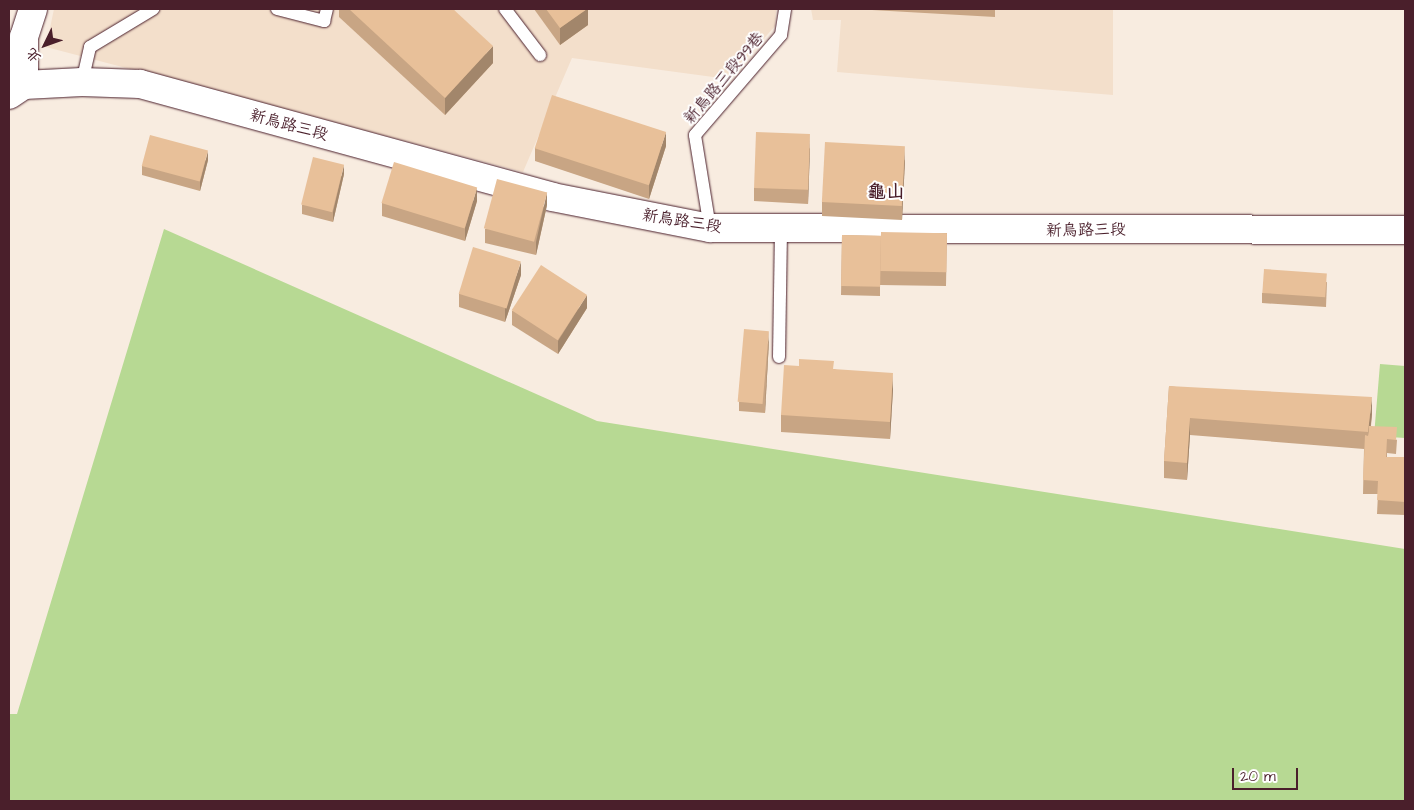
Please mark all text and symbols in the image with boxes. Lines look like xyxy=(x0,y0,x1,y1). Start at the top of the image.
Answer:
north arrow xyxy=(20,20,70,70)
street label: 新烏路三段99巷 xyxy=(680,28,768,128)
text: 北 xyxy=(22,43,46,67)
street label: 新烏路三段 xyxy=(248,105,330,145)
district label: 龜山 xyxy=(867,182,905,204)
street label: 新烏路三段 xyxy=(641,205,723,237)
street label: 新烏路三段 xyxy=(1046,220,1126,240)
scale bar xyxy=(1234,758,1300,790)
text: 20 m xyxy=(1240,766,1276,787)

